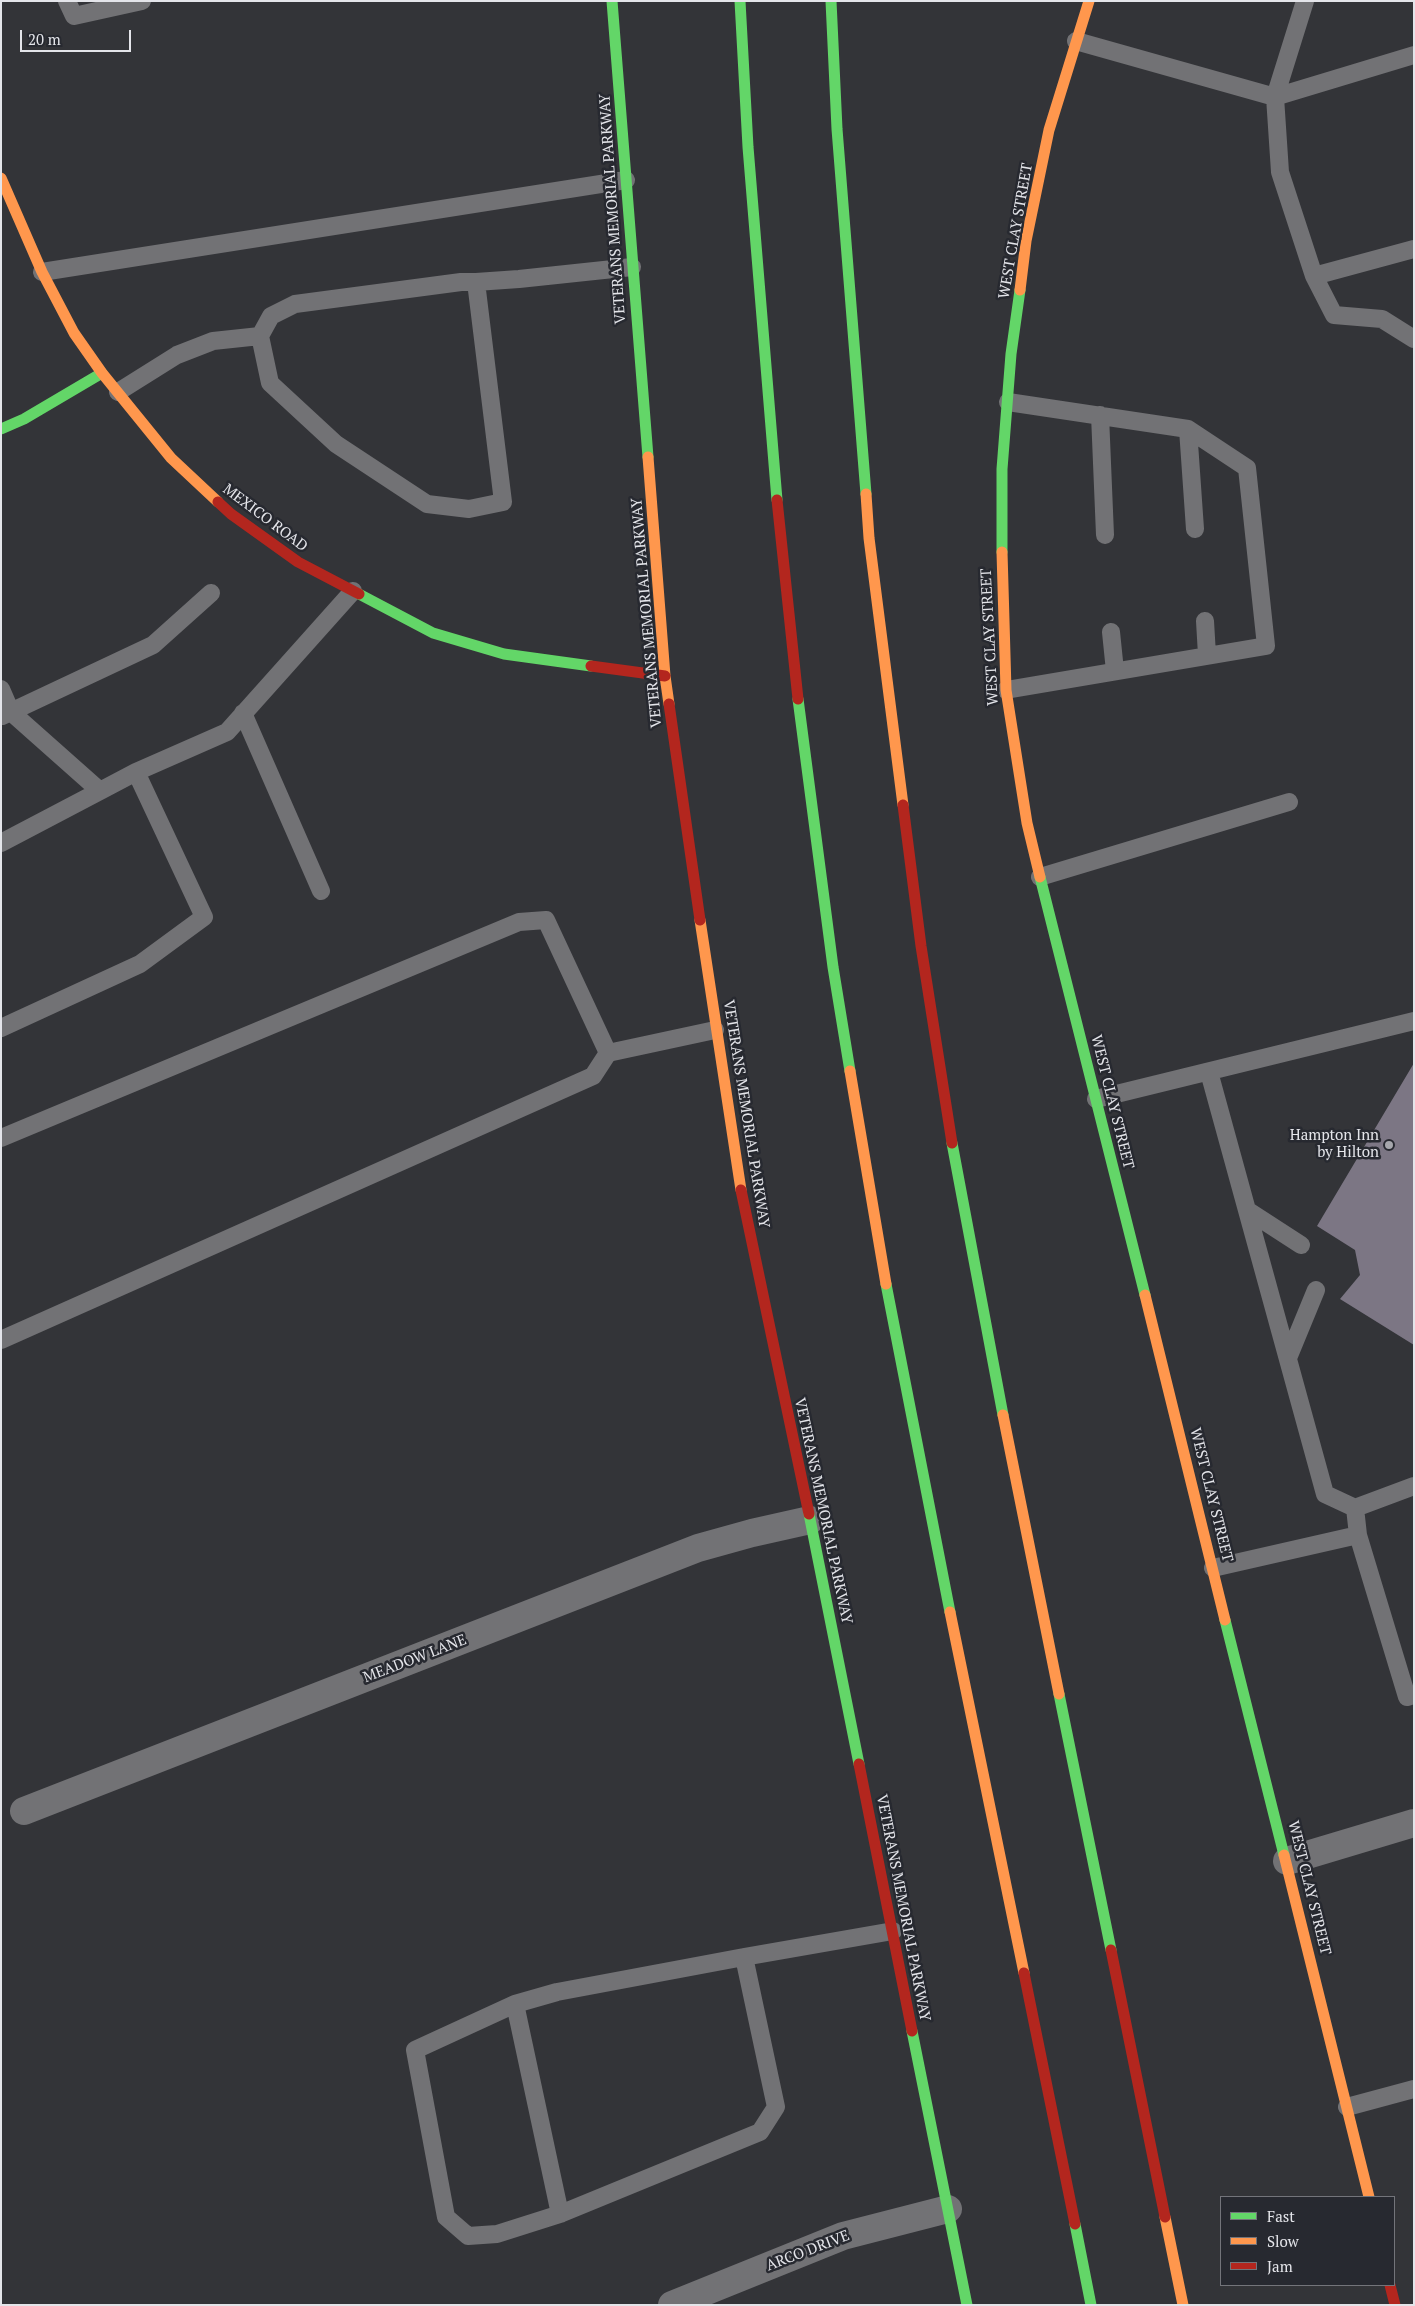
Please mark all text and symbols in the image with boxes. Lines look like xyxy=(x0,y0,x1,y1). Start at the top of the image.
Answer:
scale bar xyxy=(22,20,134,52)
text: 20 m xyxy=(28,29,61,49)
street label: VETERANS MEMORIAL PARKWAY xyxy=(596,93,630,325)
street label: WEST CLAY STREET xyxy=(995,162,1037,300)
street label: MEXICO ROAD xyxy=(219,480,311,556)
street label: VETERANS MEMORIAL PARKWAY xyxy=(628,497,666,729)
street label: WEST CLAY STREET xyxy=(977,568,1003,706)
street label: VETERANS MEMORIAL PARKWAY xyxy=(719,999,773,1229)
street label: WEST CLAY STREET xyxy=(1087,1033,1137,1171)
place label: Hampton Inn by Hilton xyxy=(1290,1127,1379,1162)
marker: Hampton Inn by Hilton xyxy=(1383,1139,1395,1151)
street label: VETERANS MEMORIAL PARKWAY xyxy=(790,1396,856,1626)
street label: WEST CLAY STREET xyxy=(1186,1426,1236,1564)
street label: MEADOW LANE xyxy=(361,1631,469,1687)
street label: VETERANS MEMORIAL PARKWAY xyxy=(872,1793,934,2023)
street label: WEST CLAY STREET xyxy=(1284,1819,1334,1957)
legend xyxy=(1220,2196,1395,2286)
text: Fast xyxy=(1267,2206,1295,2226)
street label: ARCO DRIVE xyxy=(764,2227,852,2275)
text: Slow xyxy=(1267,2231,1299,2251)
text: Jam xyxy=(1267,2256,1293,2276)

